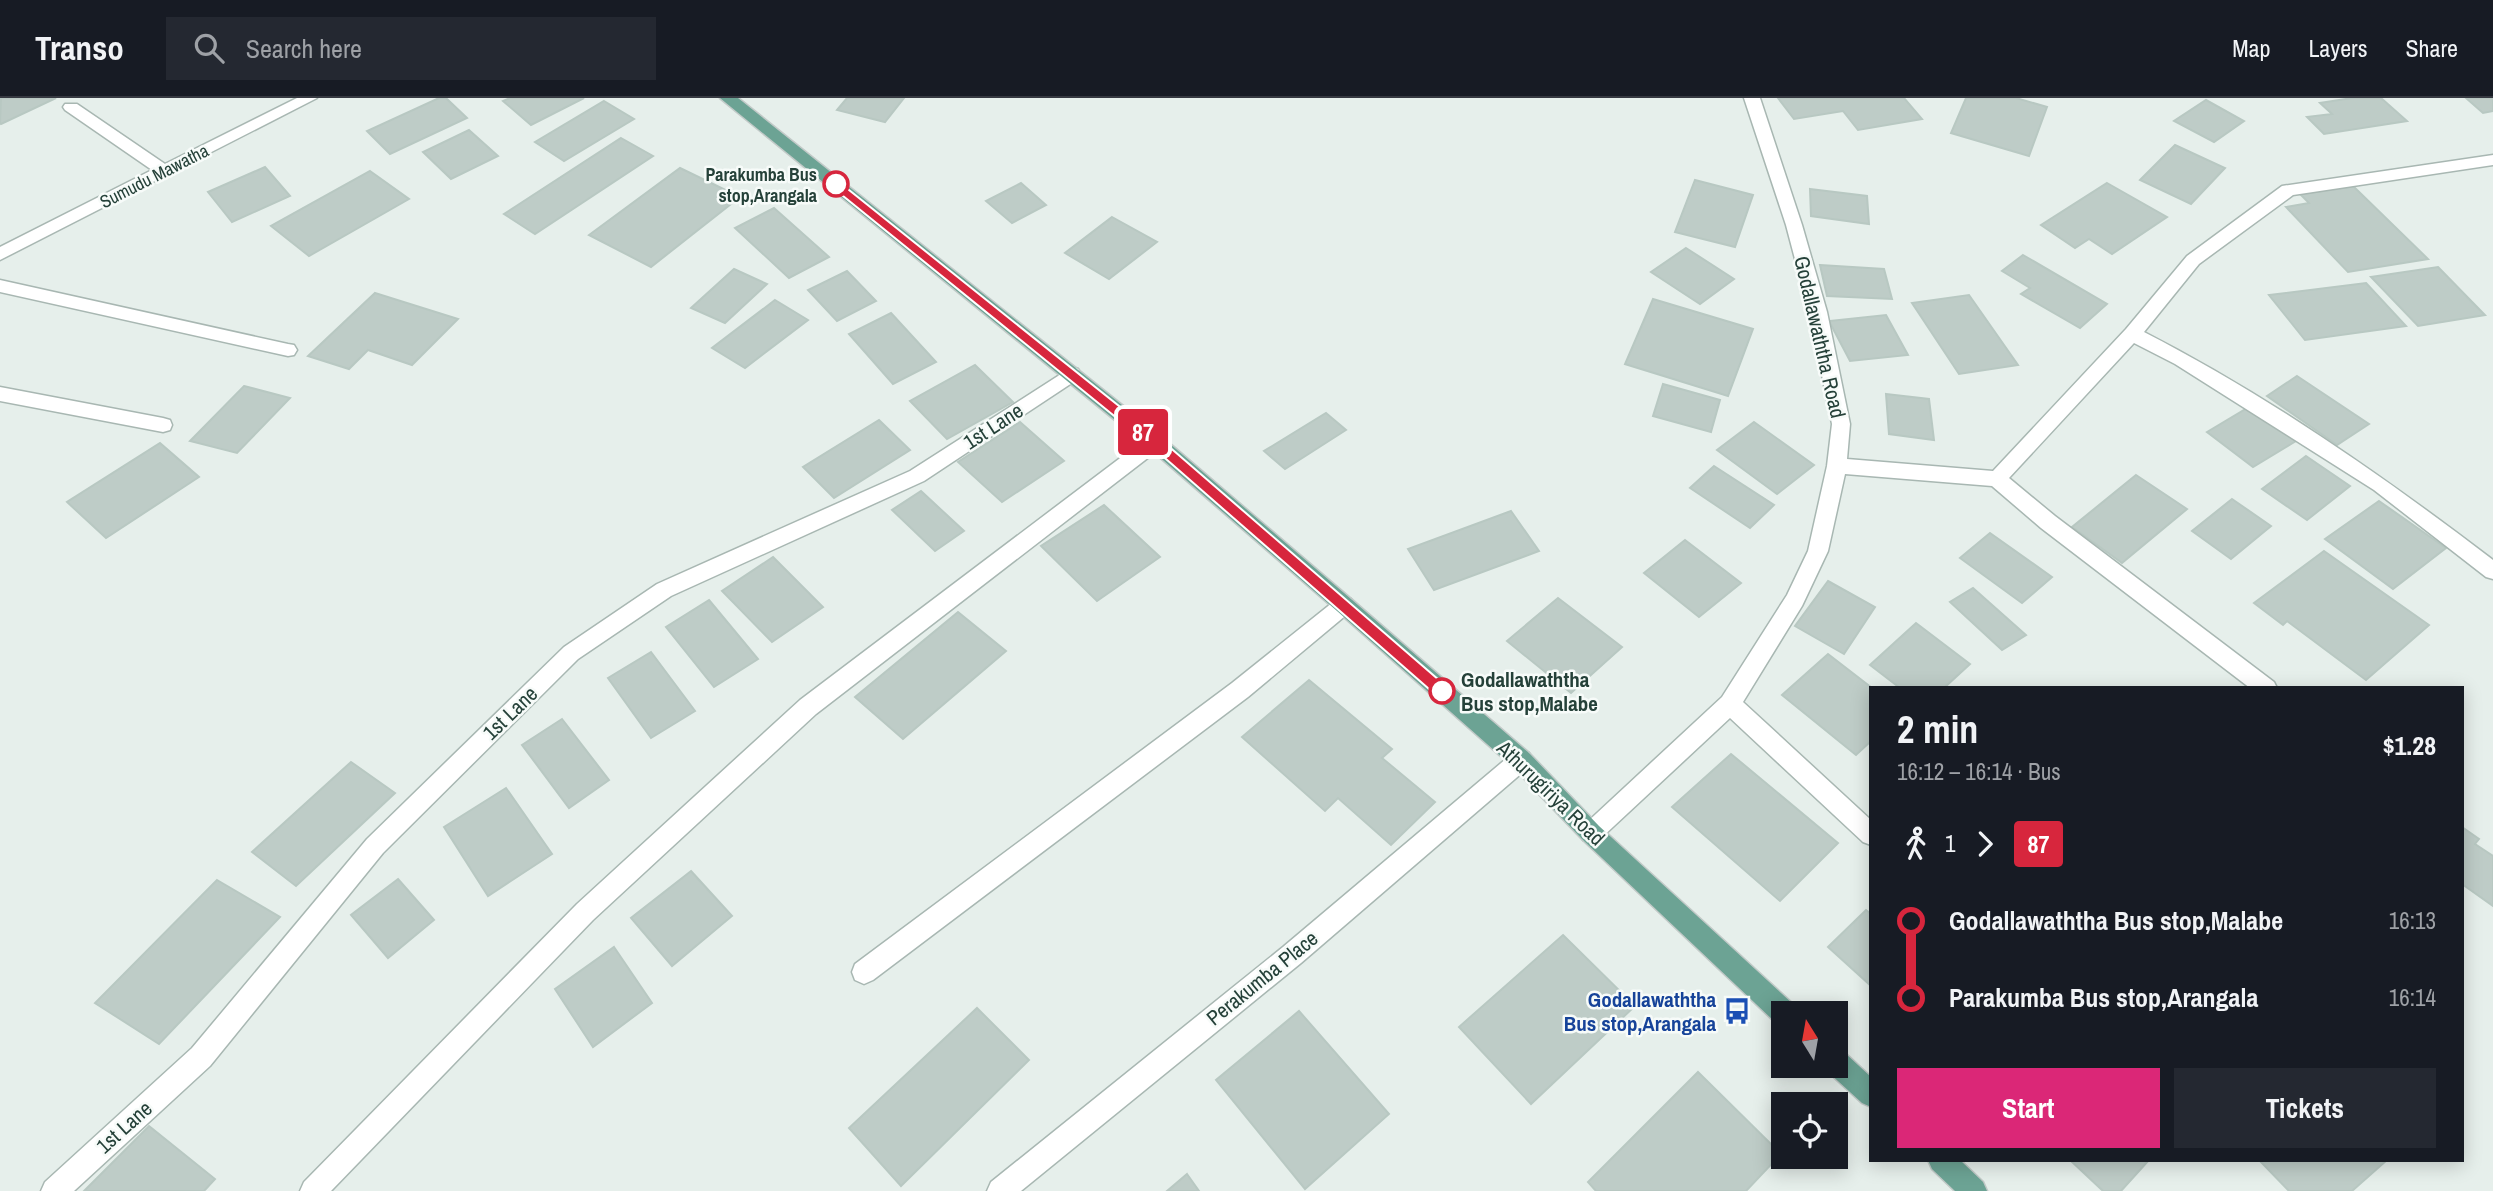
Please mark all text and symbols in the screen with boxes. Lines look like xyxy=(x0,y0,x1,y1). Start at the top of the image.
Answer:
search box xyxy=(166,17,656,80)
text: Transo xyxy=(35,26,124,70)
icon: search xyxy=(190,29,228,67)
text: Search here xyxy=(246,31,362,66)
text: Map xyxy=(2232,32,2270,64)
text: Layers xyxy=(2308,32,2367,64)
text: Share xyxy=(2405,32,2458,64)
street label: Sumudu Mawatha xyxy=(95,138,213,214)
place label: Parakumba Bus stop,Arangala xyxy=(705,162,818,208)
marker: Parakumba Bus stop,Arangala xyxy=(823,171,849,197)
street label: Godallawaththa Road xyxy=(1787,253,1853,421)
street label: 1st Lane xyxy=(957,396,1029,456)
line badge: 87 xyxy=(1112,409,1174,455)
text: 87 xyxy=(1132,416,1154,448)
place label: Godallawaththa Bus stop,Malabe xyxy=(1461,665,1598,718)
marker: Godallawaththa Bus stop,Malabe xyxy=(1429,678,1455,704)
street label: 1st Lane xyxy=(476,680,544,746)
text: 2 min xyxy=(1897,704,1978,755)
text: $1.28 xyxy=(2383,728,2436,763)
street label: Athurugiriya Road xyxy=(1490,733,1611,852)
text: 16:12 – 16:14 · Bus xyxy=(1897,756,2061,787)
icon: walk xyxy=(1897,825,1935,863)
icon: forward xyxy=(1966,825,2004,863)
text: 1 xyxy=(1945,828,1956,859)
text: 87 xyxy=(2028,828,2049,860)
text: Godallawaththa Bus stop,Malabe xyxy=(1949,903,2283,938)
text: 16:13 xyxy=(2389,905,2436,936)
street label: Perakumba Place xyxy=(1200,924,1324,1032)
text: Parakumba Bus stop,Arangala xyxy=(1949,980,2258,1015)
text: 16:14 xyxy=(2389,982,2436,1013)
place label: Godallawaththa Bus stop,Arangala xyxy=(1564,985,1716,1038)
bus stop icon: Godallawaththa Bus stop,Arangala xyxy=(1722,996,1752,1026)
north arrow xyxy=(1771,1001,1848,1078)
map controls xyxy=(1771,1001,1848,1169)
button: Start xyxy=(1897,1068,2160,1148)
button: Tickets xyxy=(2174,1068,2436,1148)
button: locate xyxy=(1771,1092,1848,1169)
street label: 1st Lane xyxy=(90,1094,158,1160)

